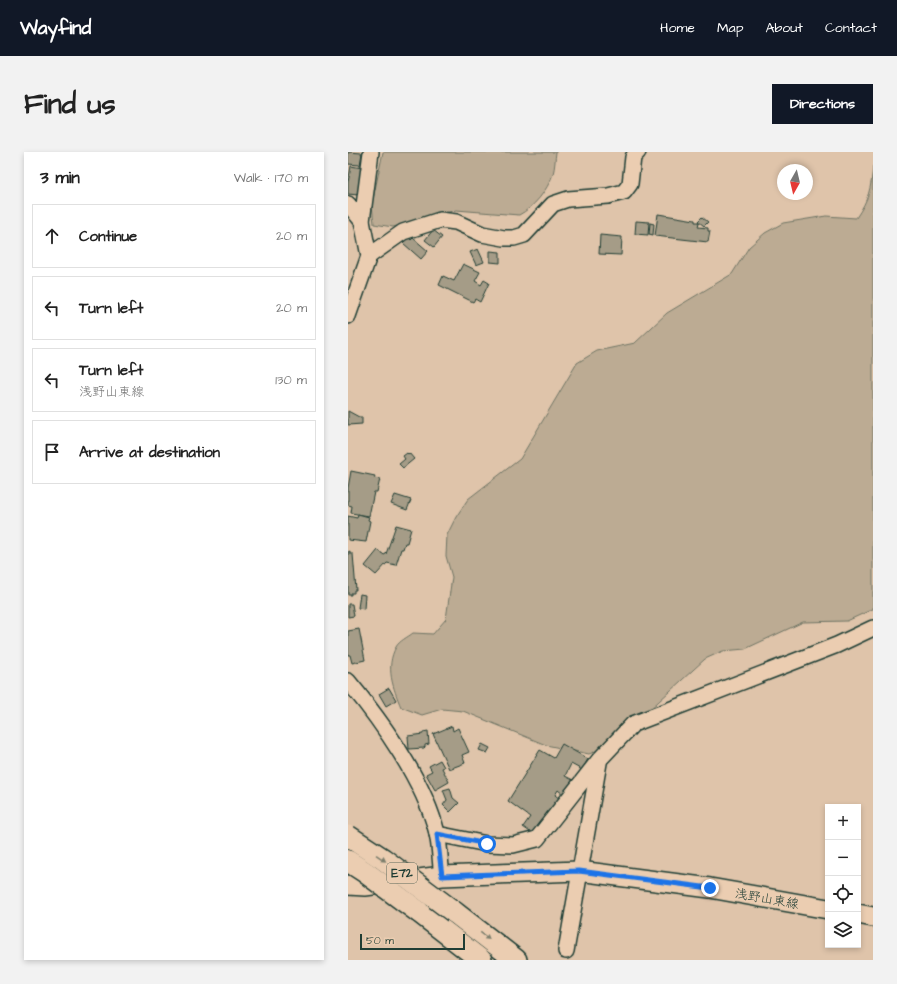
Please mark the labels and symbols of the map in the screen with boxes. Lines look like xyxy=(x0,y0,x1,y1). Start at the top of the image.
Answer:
north arrow xyxy=(777,164,813,200)
route start xyxy=(478,835,496,853)
one-way arrow xyxy=(375,854,386,861)
road number: E72 xyxy=(387,863,417,883)
route end xyxy=(701,879,719,897)
street label: 浅野山東線 xyxy=(733,884,801,914)
scale bar xyxy=(360,932,465,951)
one-way arrow xyxy=(480,932,491,940)

